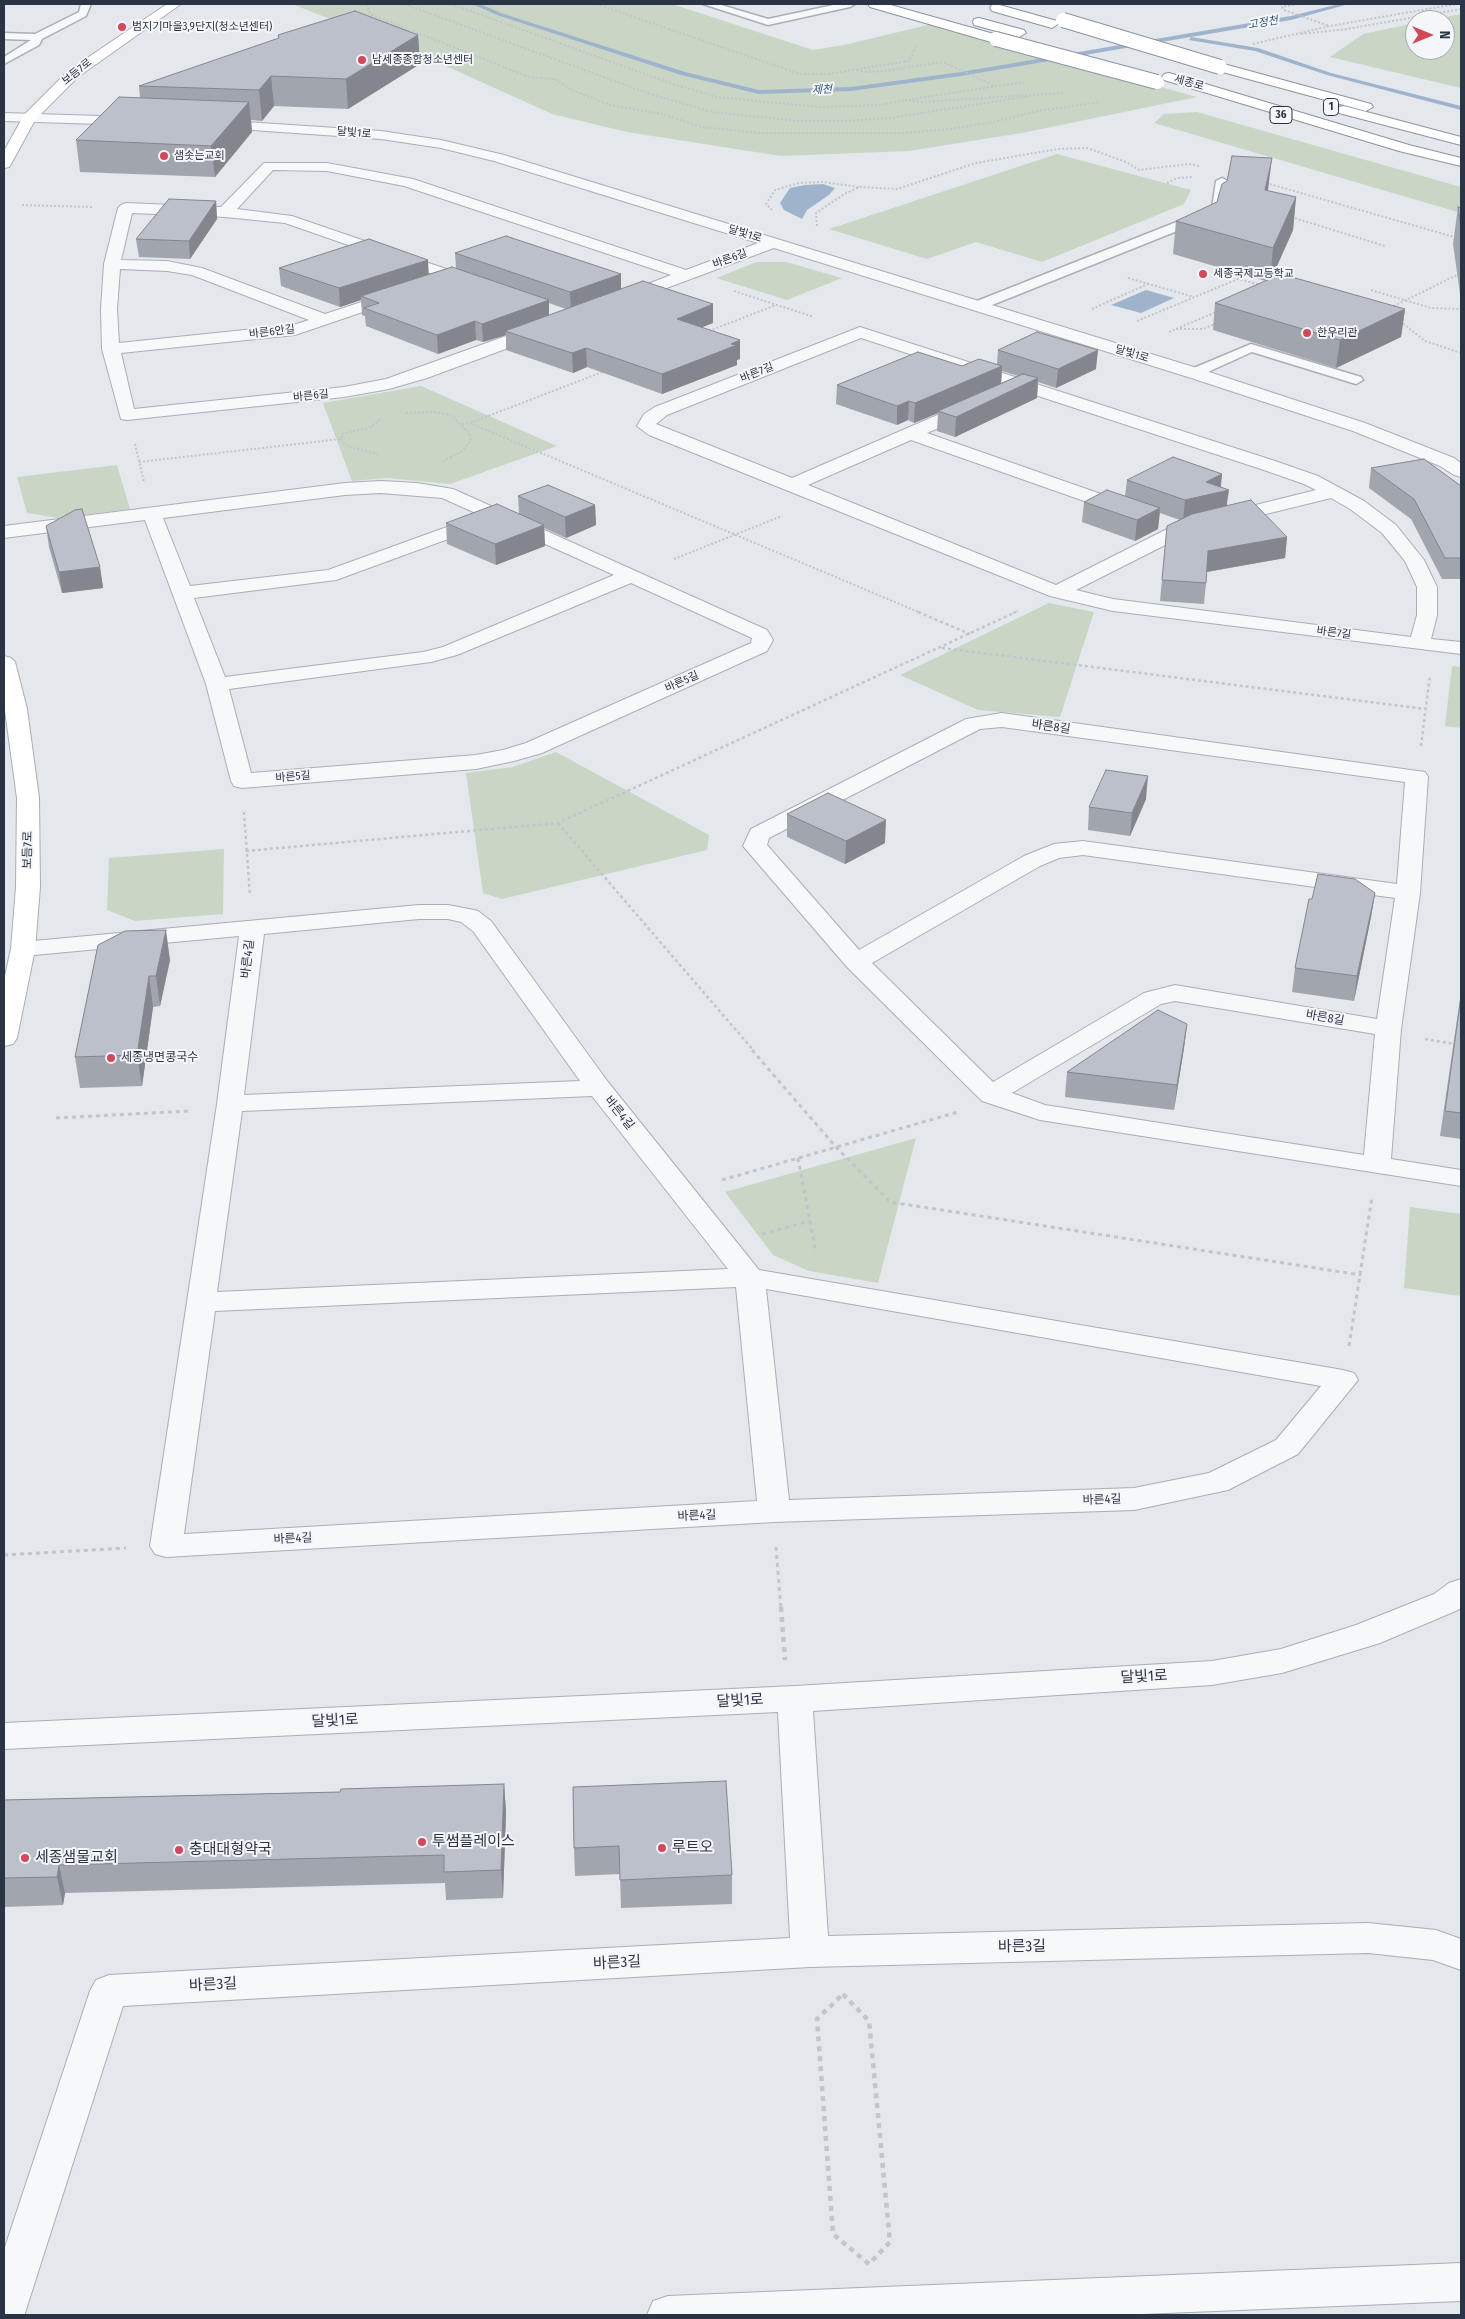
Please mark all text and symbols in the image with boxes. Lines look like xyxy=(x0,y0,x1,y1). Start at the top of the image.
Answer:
north arrow xyxy=(1405,10,1455,60)
water label: 고정천 xyxy=(1247,14,1279,32)
place label: 범지기마을3,9단지(청소년센터) xyxy=(132,20,272,34)
marker: 범지기마을3,9단지(청소년센터) xyxy=(116,21,128,33)
text: N xyxy=(1436,31,1453,39)
place label: 남세종종합청소년센터 xyxy=(372,53,473,67)
marker: 남세종종합청소년센터 xyxy=(356,54,368,66)
street label: 보듬7로 xyxy=(59,56,95,88)
street label: 세종로 xyxy=(1173,72,1205,94)
water label: 제천 xyxy=(812,83,832,97)
road number: 1 xyxy=(1324,98,1338,115)
road number: 36 xyxy=(1270,106,1292,124)
street label: 달빛1로 xyxy=(336,125,372,141)
place label: 샘솟는교회 xyxy=(174,149,225,163)
marker: 샘솟는교회 xyxy=(158,150,170,162)
street label: 달빛1로 xyxy=(727,223,763,245)
street label: 바른6길 xyxy=(711,247,749,271)
place label: 세종국제고등학교 xyxy=(1213,267,1294,281)
marker: 세종국제고등학교 xyxy=(1197,268,1209,280)
street label: 바른6안길 xyxy=(248,323,296,341)
place label: 한우리관 xyxy=(1317,326,1357,340)
marker: 한우리관 xyxy=(1301,327,1313,339)
street label: 달빛1로 xyxy=(1114,343,1150,365)
street label: 바른7길 xyxy=(738,360,776,386)
street label: 바른6길 xyxy=(293,388,329,404)
street label: 바른7길 xyxy=(1316,624,1352,642)
street label: 바른5길 xyxy=(663,669,701,695)
street label: 바른8길 xyxy=(1031,717,1071,737)
street label: 바른5길 xyxy=(275,769,311,785)
street label: 보듬7로 xyxy=(20,831,36,869)
street label: 바른4길 xyxy=(238,939,258,979)
street label: 바른8길 xyxy=(1304,1008,1346,1028)
place label: 세종냉면콩국수 xyxy=(121,1051,198,1065)
marker: 세종냉면콩국수 xyxy=(105,1052,117,1064)
street label: 바른4길 xyxy=(601,1093,637,1133)
street label: 바른4길 xyxy=(1082,1492,1122,1508)
street label: 바른4길 xyxy=(677,1508,717,1524)
street label: 바른4길 xyxy=(273,1531,313,1547)
street label: 달빛1로 xyxy=(1120,1667,1168,1687)
street label: 달빛1로 xyxy=(716,1691,764,1711)
street label: 달빛1로 xyxy=(311,1711,359,1731)
place label: 투썸플레이스 xyxy=(432,1833,515,1851)
marker: 투썸플레이스 xyxy=(416,1836,428,1848)
place label: 루트오 xyxy=(672,1839,713,1857)
place label: 충대대형약국 xyxy=(189,1841,272,1859)
marker: 루트오 xyxy=(656,1842,668,1854)
marker: 충대대형약국 xyxy=(173,1844,185,1856)
place label: 세종샘물교회 xyxy=(35,1849,118,1867)
marker: 세종샘물교회 xyxy=(19,1852,31,1864)
street label: 바른3길 xyxy=(998,1938,1046,1956)
street label: 바른3길 xyxy=(592,1953,642,1973)
street label: 바른3길 xyxy=(188,1975,238,1995)

